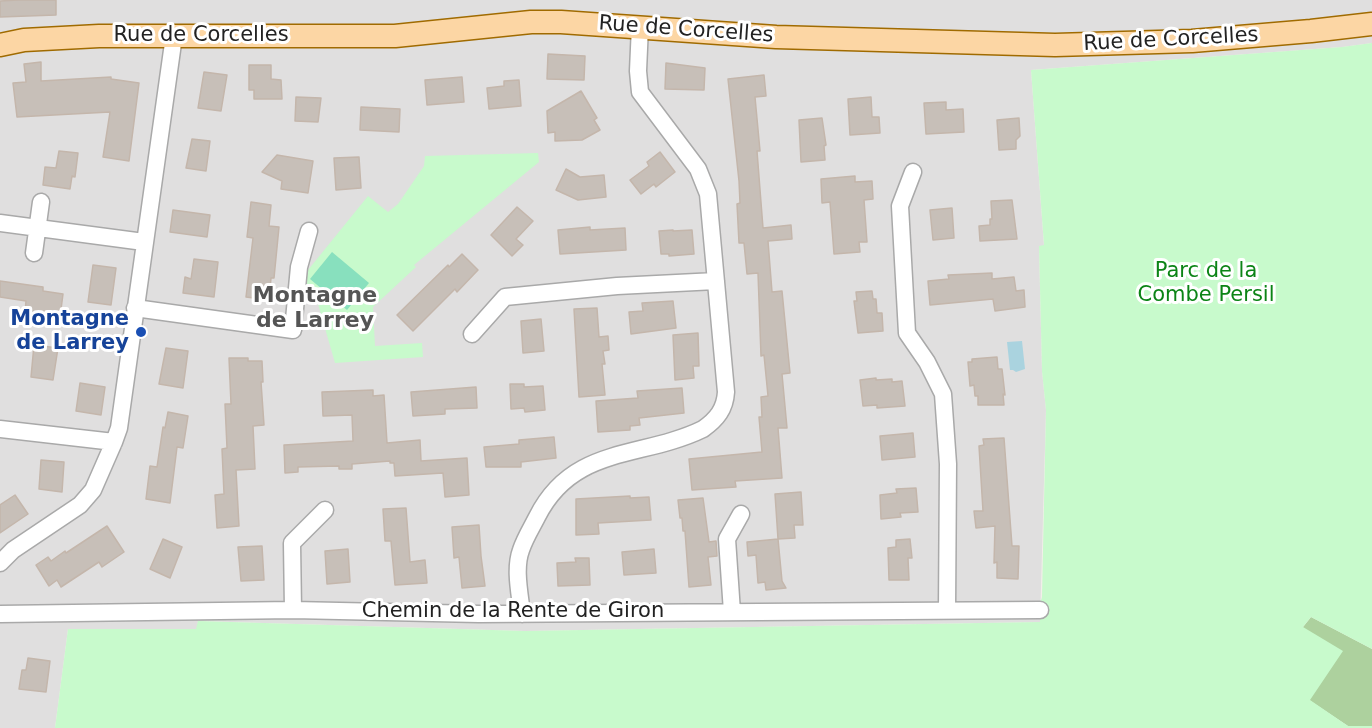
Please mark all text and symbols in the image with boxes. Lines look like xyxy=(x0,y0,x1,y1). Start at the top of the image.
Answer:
street label: Rue de Corcelles xyxy=(598,11,774,49)
street label: Rue de Corcelles xyxy=(113,23,289,49)
street label: Rue de Corcelles xyxy=(1083,23,1259,57)
park label: Parc de la Combe Persil xyxy=(1138,259,1274,309)
district label: Montagne de Larrey xyxy=(253,283,377,334)
place label: Montagne de Larrey xyxy=(10,307,129,357)
marker: Montagne de Larrey xyxy=(134,325,148,339)
street label: Chemin de la Rente de Giron xyxy=(362,599,664,625)

